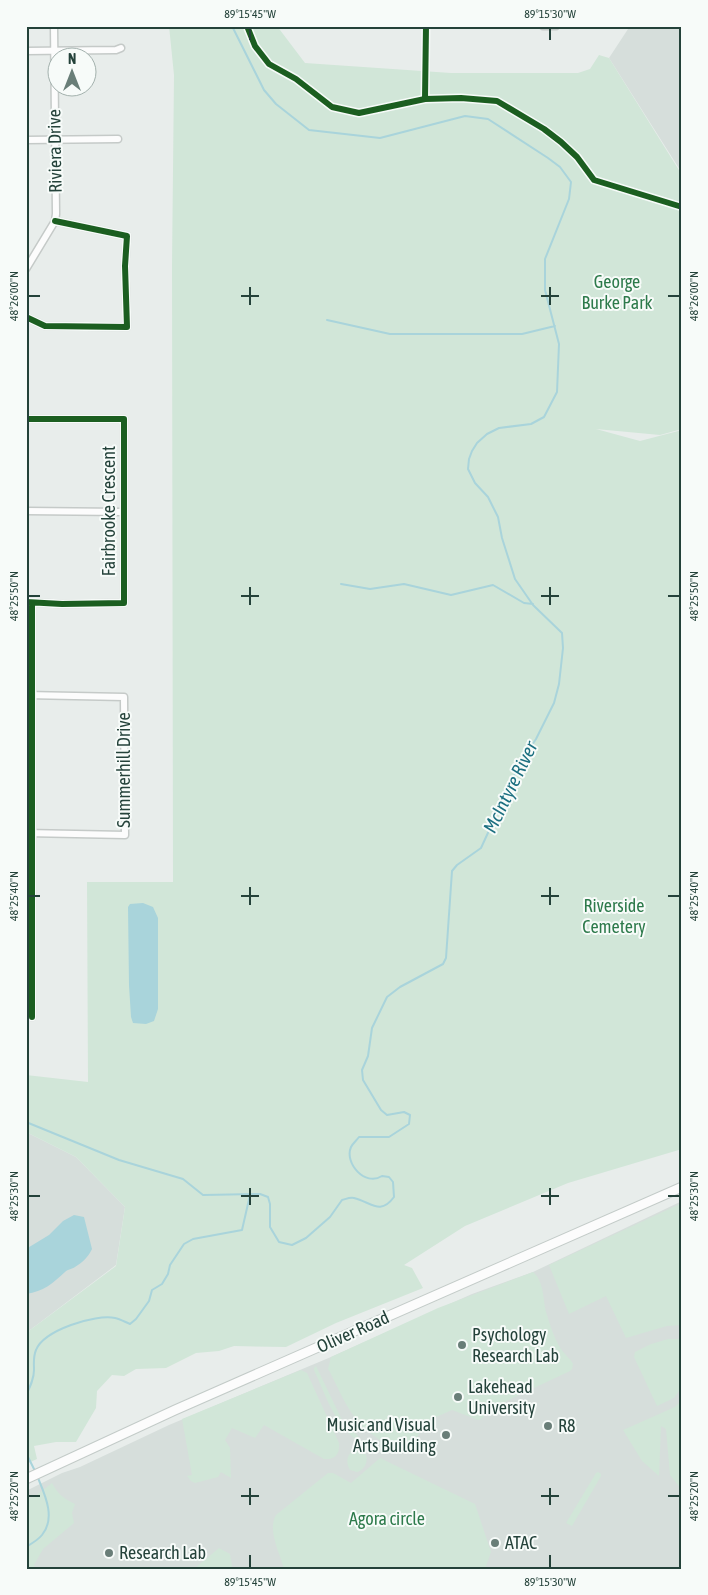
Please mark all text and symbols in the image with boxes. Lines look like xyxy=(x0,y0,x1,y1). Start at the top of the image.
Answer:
text: 89°15'45"W xyxy=(224,7,276,21)
text: 89°15'30"W xyxy=(524,7,576,21)
north arrow xyxy=(48,48,98,98)
text: N xyxy=(68,51,76,67)
street label: Riviera Drive xyxy=(43,109,66,193)
text: 48°26'00"N xyxy=(7,271,21,321)
park label: George Burke Park xyxy=(582,271,652,313)
text: 48°26'00"N xyxy=(687,271,701,321)
street label: Fairbrooke Crescent xyxy=(98,446,119,576)
text: 48°25'50"N xyxy=(7,571,21,621)
text: 48°25'50"N xyxy=(687,571,701,621)
street label: Summerhill Drive xyxy=(113,712,134,828)
water label: McIntyre River xyxy=(478,736,542,836)
text: 48°25'40"N xyxy=(7,871,21,921)
text: 48°25'40"N xyxy=(687,871,701,921)
park label: Riverside Cemetery xyxy=(582,895,646,937)
text: 48°25'30"N xyxy=(7,1171,21,1221)
text: 48°25'30"N xyxy=(687,1171,701,1221)
street label: Oliver Road xyxy=(313,1306,392,1357)
place label: Psychology Research Lab xyxy=(472,1324,559,1366)
marker: Psychology Research Lab xyxy=(456,1339,468,1351)
place label: Lakehead University xyxy=(468,1376,535,1418)
marker: Lakehead University xyxy=(452,1391,464,1403)
place label: Music and Visual Arts Building xyxy=(326,1414,436,1456)
place label: R8 xyxy=(558,1415,575,1436)
marker: R8 xyxy=(542,1420,554,1432)
marker: Music and Visual Arts Building xyxy=(440,1429,452,1441)
text: 48°25'20"N xyxy=(7,1471,21,1521)
text: 48°25'20"N xyxy=(687,1471,701,1521)
park label: Agora circle xyxy=(349,1508,425,1529)
place label: ATAC xyxy=(505,1532,537,1553)
marker: ATAC xyxy=(489,1537,501,1549)
place label: Research Lab xyxy=(119,1542,206,1563)
marker: Research Lab xyxy=(103,1547,115,1559)
text: 89°15'45"W xyxy=(224,1575,276,1589)
text: 89°15'30"W xyxy=(524,1575,576,1589)

